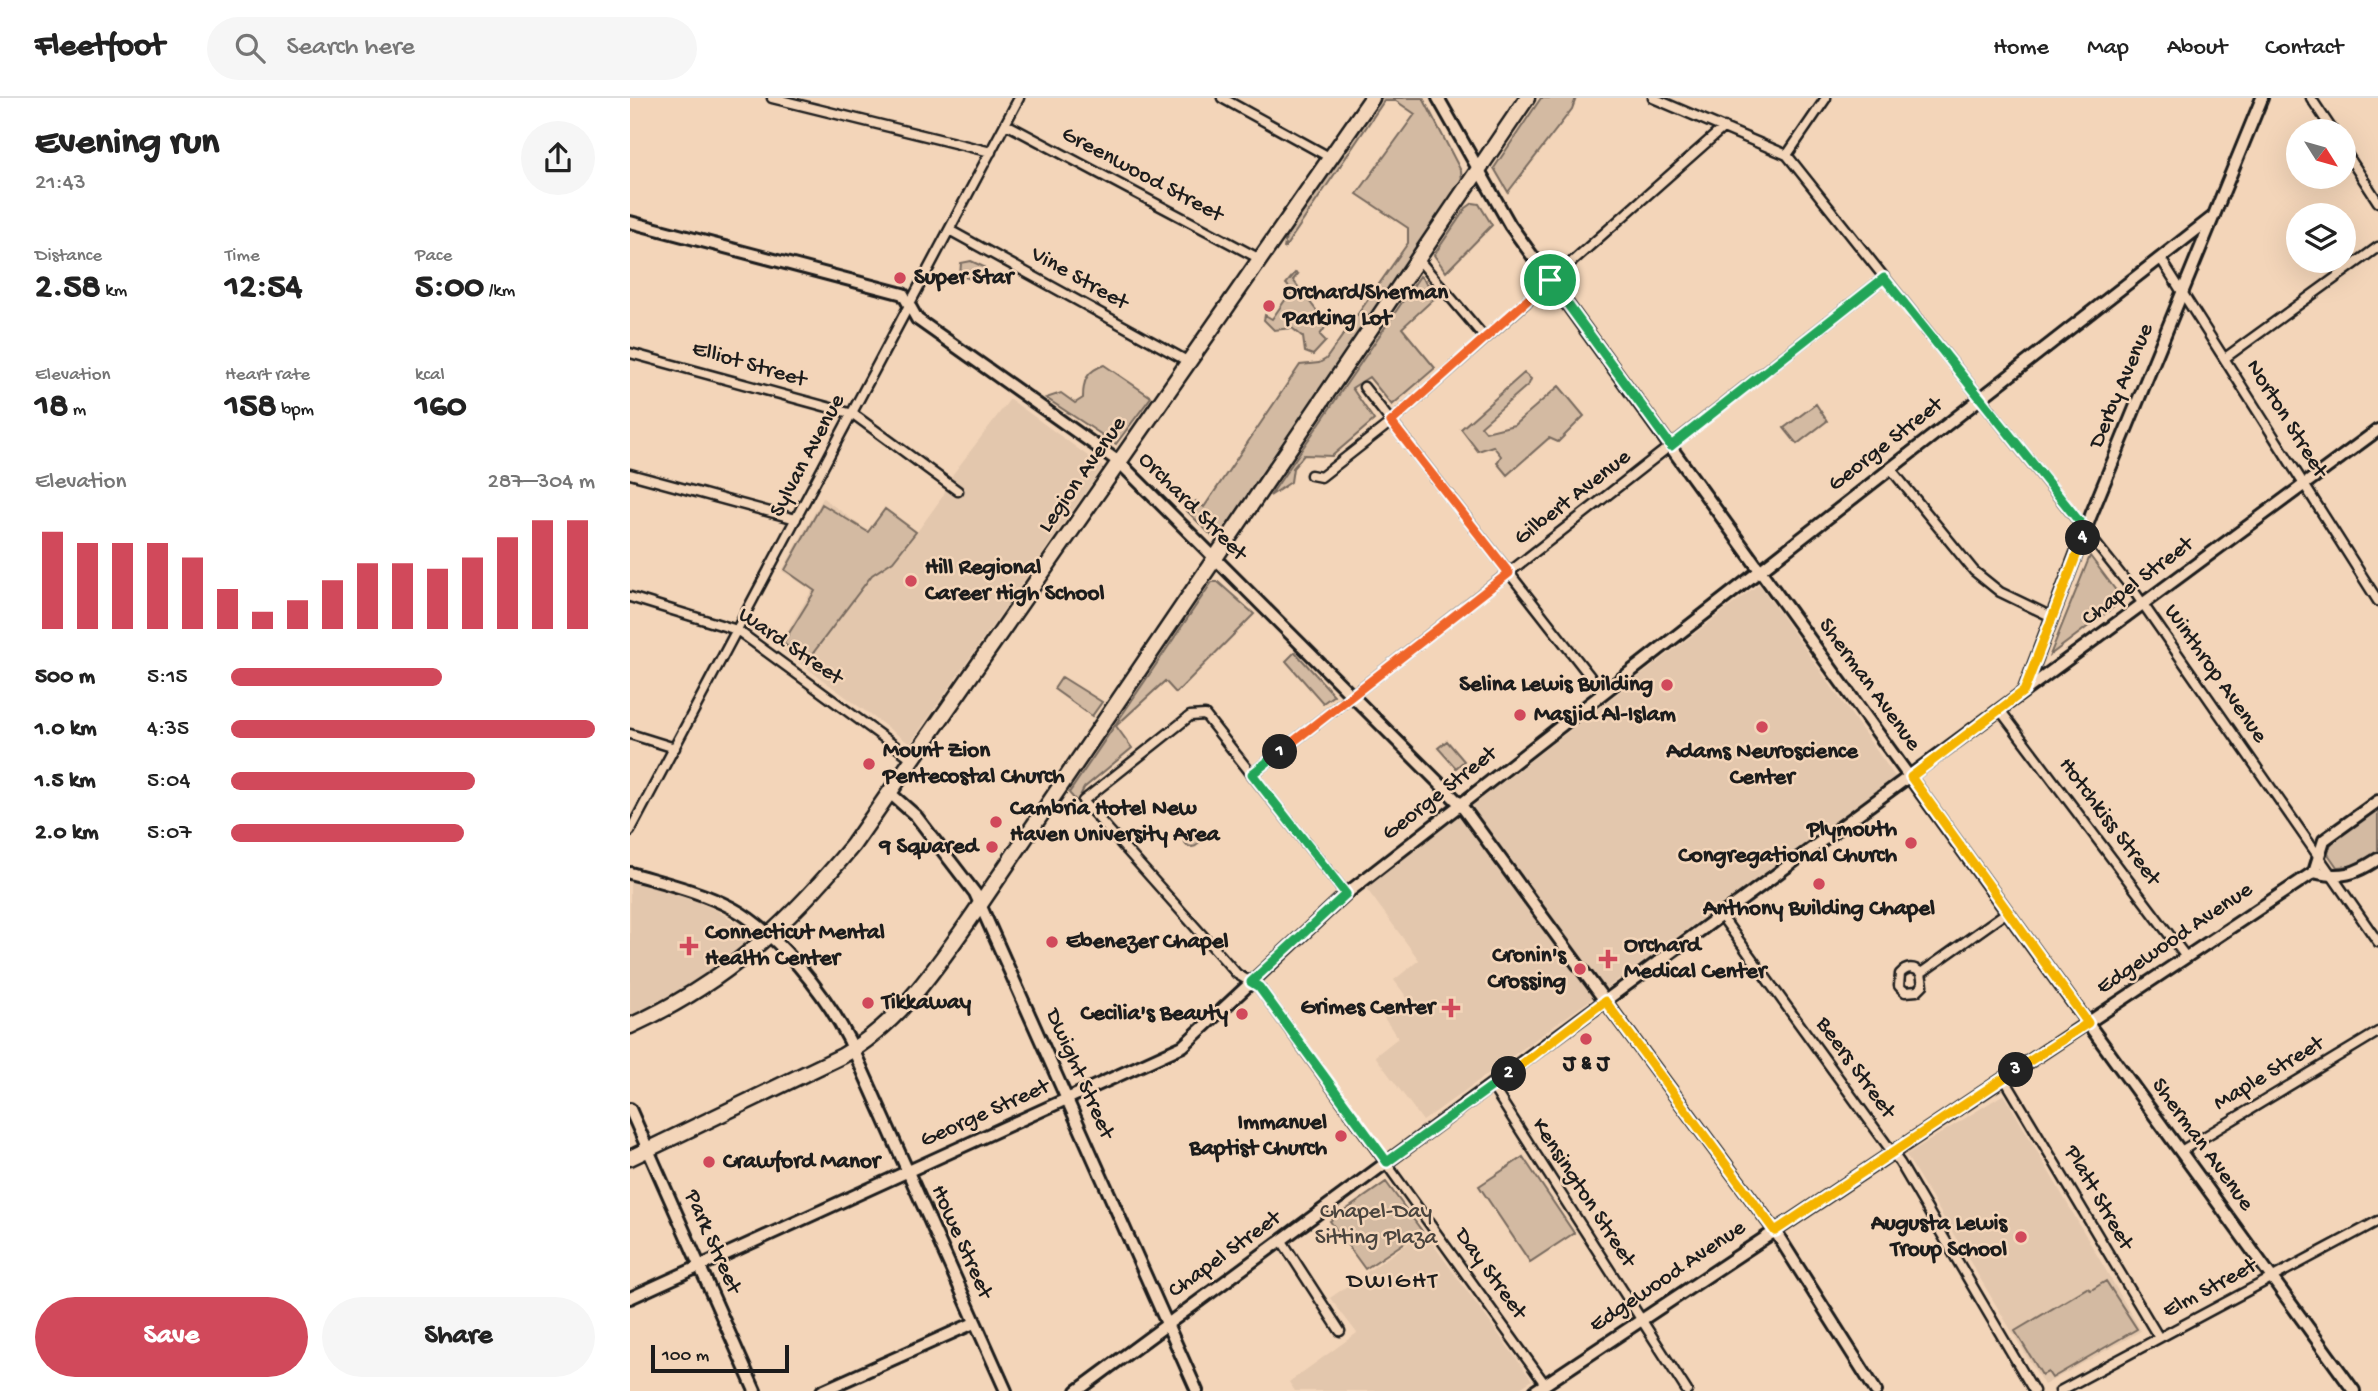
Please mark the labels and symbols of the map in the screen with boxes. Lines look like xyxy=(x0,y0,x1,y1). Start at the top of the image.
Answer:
north arrow xyxy=(2286,119,2356,189)
street label: Greenwood Street xyxy=(1057,121,1229,230)
street label: Vine Street xyxy=(1025,241,1134,318)
pin xyxy=(1520,250,1580,310)
place label: Super Star xyxy=(914,265,1016,292)
marker: Super Star xyxy=(892,270,908,286)
place label: Orchard/Sherman Parking Lot xyxy=(1281,280,1449,333)
marker: Orchard/Sherman Parking Lot xyxy=(1261,298,1277,314)
street label: Derby Avenue xyxy=(2083,318,2161,454)
street label: Elliot Street xyxy=(689,336,811,395)
street label: Norton Street xyxy=(2239,355,2334,484)
street label: Sylvan Avenue xyxy=(764,389,852,522)
street label: George Street xyxy=(1823,391,1950,498)
street label: Legion Avenue xyxy=(1033,411,1134,538)
street label: Gilbert Avenue xyxy=(1509,443,1638,552)
street label: Orchard Street xyxy=(1132,447,1253,568)
pin: 4 xyxy=(2066,520,2100,556)
street label: Chapel Street xyxy=(2077,530,2200,633)
place label: Hill Regional Career High School xyxy=(925,555,1105,608)
marker: Hill Regional Career High School xyxy=(903,573,919,589)
street label: Winthrop Avenue xyxy=(2157,599,2274,750)
street label: Ward Street xyxy=(732,602,849,693)
street label: Sherman Avenue xyxy=(1812,613,1927,758)
place label: Selina Lewis Building xyxy=(1459,672,1653,699)
marker: Selina Lewis Building xyxy=(1659,677,1675,693)
place label: Masjid Al-Islam xyxy=(1534,702,1676,729)
marker: Masjid Al-Islam xyxy=(1512,707,1528,723)
marker: Adams Neuroscience Center xyxy=(1754,719,1770,735)
pin: 1 xyxy=(1262,734,1298,770)
place label: Mount Zion Pentecostal Church xyxy=(881,738,1065,791)
place label: Adams Neuroscience Center xyxy=(1665,739,1859,792)
street label: George Street xyxy=(1377,740,1504,847)
street label: Hotchkiss Street xyxy=(2052,753,2167,893)
marker: Mount Zion Pentecostal Church xyxy=(861,756,877,772)
place label: Cambria Hotel New Haven University Area xyxy=(1010,796,1221,849)
marker: Cambria Hotel New Haven University Area xyxy=(988,814,1004,830)
place label: Plymouth Congregational Church xyxy=(1678,817,1898,870)
place label: 9 Squared xyxy=(879,834,981,861)
marker: Plymouth Congregational Church xyxy=(1903,835,1919,851)
marker: 9 Squared xyxy=(984,839,1000,855)
marker: Anthony Building Chapel xyxy=(1811,876,1827,892)
street label: Edgewood Avenue xyxy=(2092,876,2259,1001)
place label: Anthony Building Chapel xyxy=(1702,896,1935,923)
place label: Connecticut Mental Health Center xyxy=(705,920,885,973)
place label: Ebenezer Chapel xyxy=(1066,929,1229,956)
place label: Orchard Medical Center xyxy=(1624,933,1769,986)
marker: Ebenezer Chapel xyxy=(1044,934,1060,950)
marker: Connecticut Mental Health Center xyxy=(679,936,699,956)
place label: Cronin's Crossing xyxy=(1488,943,1568,996)
marker: Orchard Medical Center xyxy=(1598,949,1618,969)
marker: Cronin's Crossing xyxy=(1572,961,1588,977)
place label: Tikkaway xyxy=(880,990,972,1017)
marker: Tikkaway xyxy=(860,995,876,1011)
place label: Grimes Center xyxy=(1301,995,1438,1022)
marker: Grimes Center xyxy=(1441,998,1461,1018)
place label: Cecilia's Beauty xyxy=(1080,1001,1229,1028)
street label: Dwight Street xyxy=(1038,1003,1120,1145)
marker: Cecilia's Beauty xyxy=(1234,1006,1250,1022)
street label: Beers Street xyxy=(1809,1011,1902,1125)
street label: Maple Street xyxy=(2209,1030,2330,1117)
marker: J & J xyxy=(1578,1031,1594,1047)
place label: J & J xyxy=(1562,1051,1611,1078)
pin: 3 xyxy=(1998,1052,2034,1088)
pin: 2 xyxy=(1492,1056,1526,1091)
street label: George Street xyxy=(916,1073,1055,1154)
street label: Sherman Avenue xyxy=(2145,1073,2260,1218)
place label: Immanuel Baptist Church xyxy=(1189,1110,1328,1163)
street label: Kensington Street xyxy=(1525,1114,1642,1274)
marker: Immanuel Baptist Church xyxy=(1333,1128,1349,1144)
street label: Platt Street xyxy=(2057,1140,2140,1256)
place label: Crawford Manor xyxy=(723,1149,883,1176)
marker: Crawford Manor xyxy=(701,1154,717,1170)
street label: Howe Street xyxy=(924,1181,999,1304)
street label: Park Street xyxy=(677,1185,747,1299)
park label: Chapel-Day Sitting Plaza xyxy=(1315,1199,1438,1252)
street label: Chapel Street xyxy=(1163,1204,1288,1305)
place label: Augusta Lewis Troup School xyxy=(1870,1211,2009,1264)
street label: Edgewood Avenue xyxy=(1585,1214,1752,1339)
street label: Day Street xyxy=(1447,1222,1533,1326)
marker: Augusta Lewis Troup School xyxy=(2013,1229,2029,1245)
street label: Elm Street xyxy=(2158,1252,2263,1325)
district label: DWIGHT xyxy=(1345,1268,1439,1297)
scale bar xyxy=(651,1342,789,1374)

